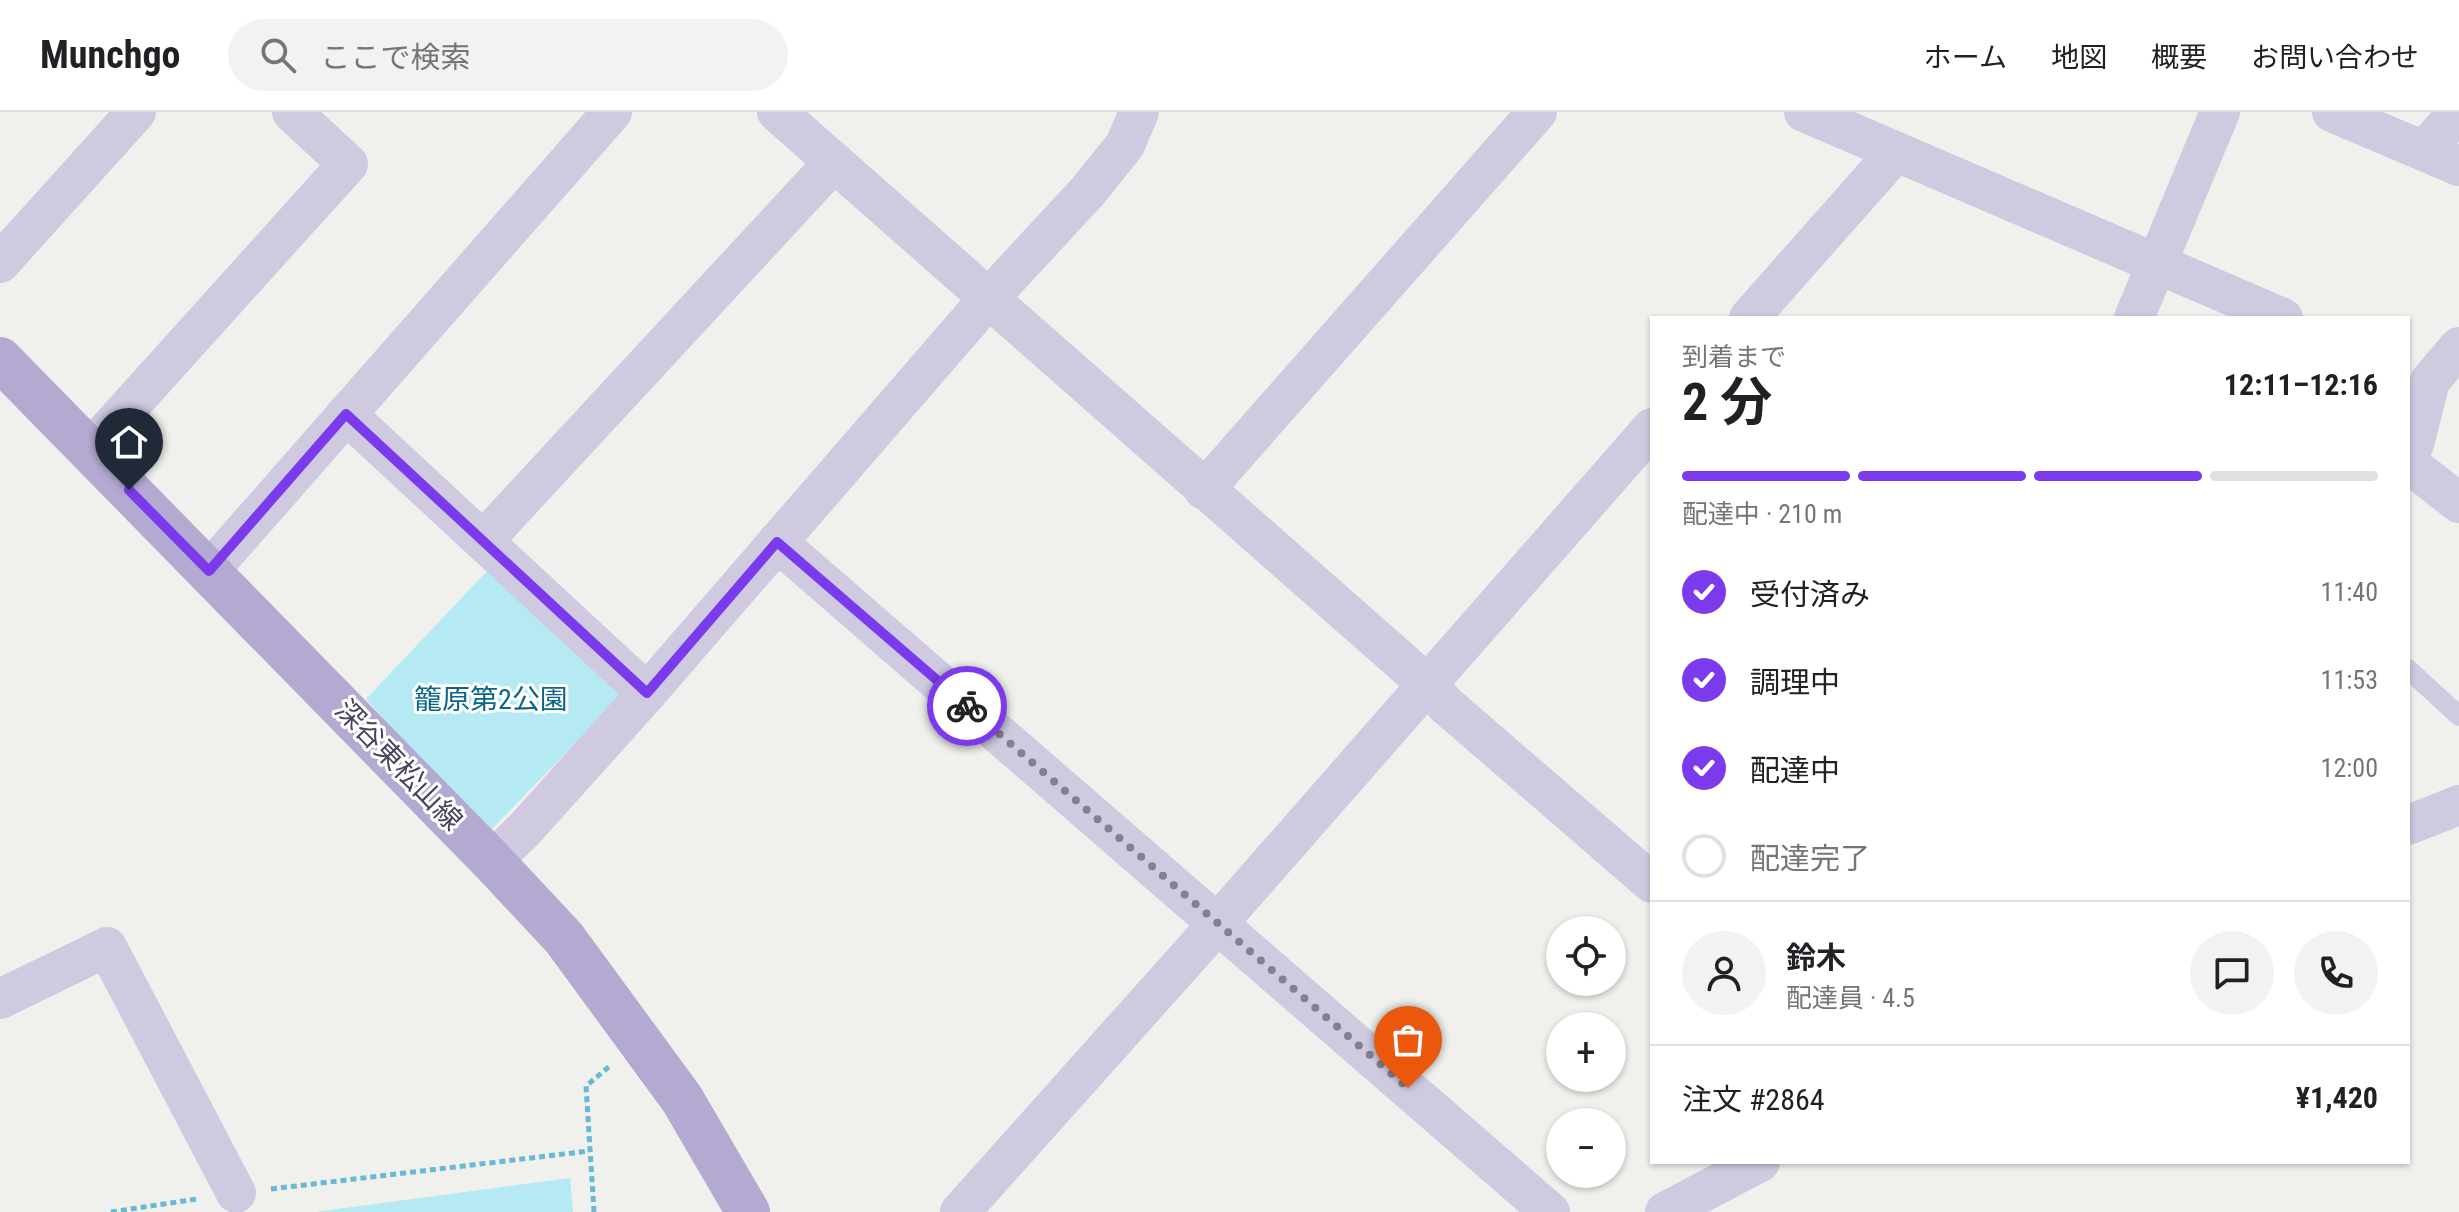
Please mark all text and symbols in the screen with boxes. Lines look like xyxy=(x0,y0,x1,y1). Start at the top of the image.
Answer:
search box xyxy=(228,19,788,91)
text: Munchgo xyxy=(40,33,180,77)
icon: search xyxy=(256,33,300,77)
text: ここで検索 xyxy=(320,40,470,75)
text: ホーム xyxy=(1924,41,2007,74)
text: 地図 xyxy=(2051,41,2107,74)
text: 概要 xyxy=(2151,41,2207,74)
text: お問い合わせ xyxy=(2251,41,2419,74)
text: 到着まで xyxy=(1682,342,1786,372)
text: 12:11–12:16 xyxy=(2224,367,2378,402)
text: 2 分 xyxy=(1682,372,1772,433)
pin xyxy=(95,408,163,490)
icon: home xyxy=(107,420,151,464)
text: 配達中 · 210 m xyxy=(1682,499,1842,529)
icon: check xyxy=(1682,570,1726,614)
text: 受付済み xyxy=(1750,577,1870,612)
text: 11:40 xyxy=(2321,577,2378,607)
icon: check xyxy=(1682,658,1726,702)
text: 調理中 xyxy=(1750,665,1840,700)
text: 11:53 xyxy=(2321,665,2378,695)
courier xyxy=(927,666,1007,746)
park label: 籠原第2公園 xyxy=(414,683,568,716)
icon: bike xyxy=(945,684,989,728)
street label: 深谷東松山線 xyxy=(329,693,469,837)
icon: check xyxy=(1682,746,1726,790)
text: 配達中 xyxy=(1750,753,1840,788)
text: 12:00 xyxy=(2321,753,2378,783)
text: 配達完了 xyxy=(1750,841,1870,876)
map controls xyxy=(1546,916,1626,1188)
button: locate xyxy=(1546,916,1626,996)
button: person xyxy=(1682,931,1766,1015)
button: chat xyxy=(2190,931,2274,1015)
button: phone xyxy=(2294,931,2378,1015)
text: 鈴木 xyxy=(1786,940,1846,975)
text: 配達員 · 4.5 xyxy=(1786,983,1915,1013)
pin xyxy=(1374,1006,1442,1088)
button: + xyxy=(1546,1012,1626,1092)
icon: bag xyxy=(1386,1018,1430,1062)
text: ¥1,420 xyxy=(2296,1080,2378,1115)
text: 注文 #2864 xyxy=(1682,1082,1825,1117)
button: − xyxy=(1546,1108,1626,1188)

